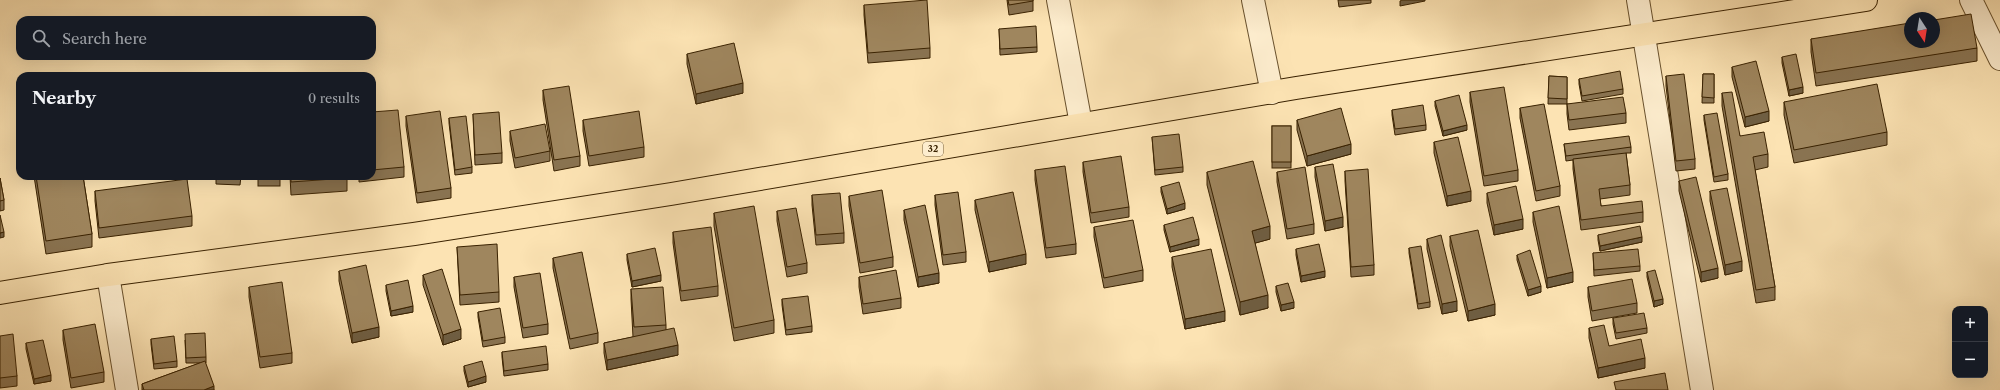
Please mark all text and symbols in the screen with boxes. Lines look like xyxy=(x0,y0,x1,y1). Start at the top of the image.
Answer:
north arrow xyxy=(1904,12,1940,48)
search box xyxy=(16,16,376,60)
icon: search xyxy=(30,27,52,49)
text: Search here xyxy=(62,29,147,48)
text: Nearby xyxy=(32,88,96,108)
text: 0 results xyxy=(308,90,360,106)
road number: 32 xyxy=(923,142,943,156)
map controls xyxy=(1952,306,1988,378)
button: + xyxy=(1952,306,1988,342)
button: − xyxy=(1952,342,1988,378)

